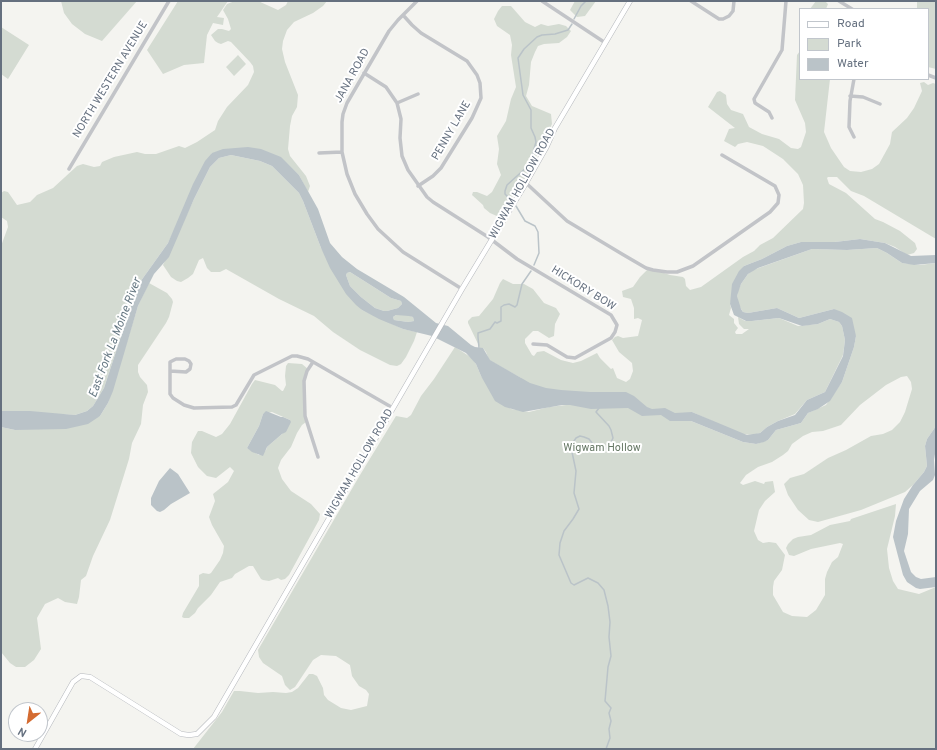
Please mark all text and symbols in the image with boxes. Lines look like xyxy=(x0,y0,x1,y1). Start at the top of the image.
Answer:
legend xyxy=(799,8,929,80)
text: Road xyxy=(837,16,865,32)
street label: NORTH WESTERN AVENUE xyxy=(71,19,151,141)
text: Park xyxy=(837,36,862,52)
street label: JANA ROAD xyxy=(333,47,373,105)
text: Water xyxy=(837,56,869,72)
street label: PENNY LANE xyxy=(430,99,474,163)
street label: WIGWAM HOLLOW ROAD xyxy=(487,126,559,242)
street label: HICKORY BOW xyxy=(548,264,618,314)
water label: East Fork La Moine River xyxy=(87,276,145,400)
street label: WIGWAM HOLLOW ROAD xyxy=(323,407,397,521)
park label: Wigwam Hollow xyxy=(563,442,641,456)
north arrow xyxy=(8,702,48,742)
text: N xyxy=(16,723,29,740)

